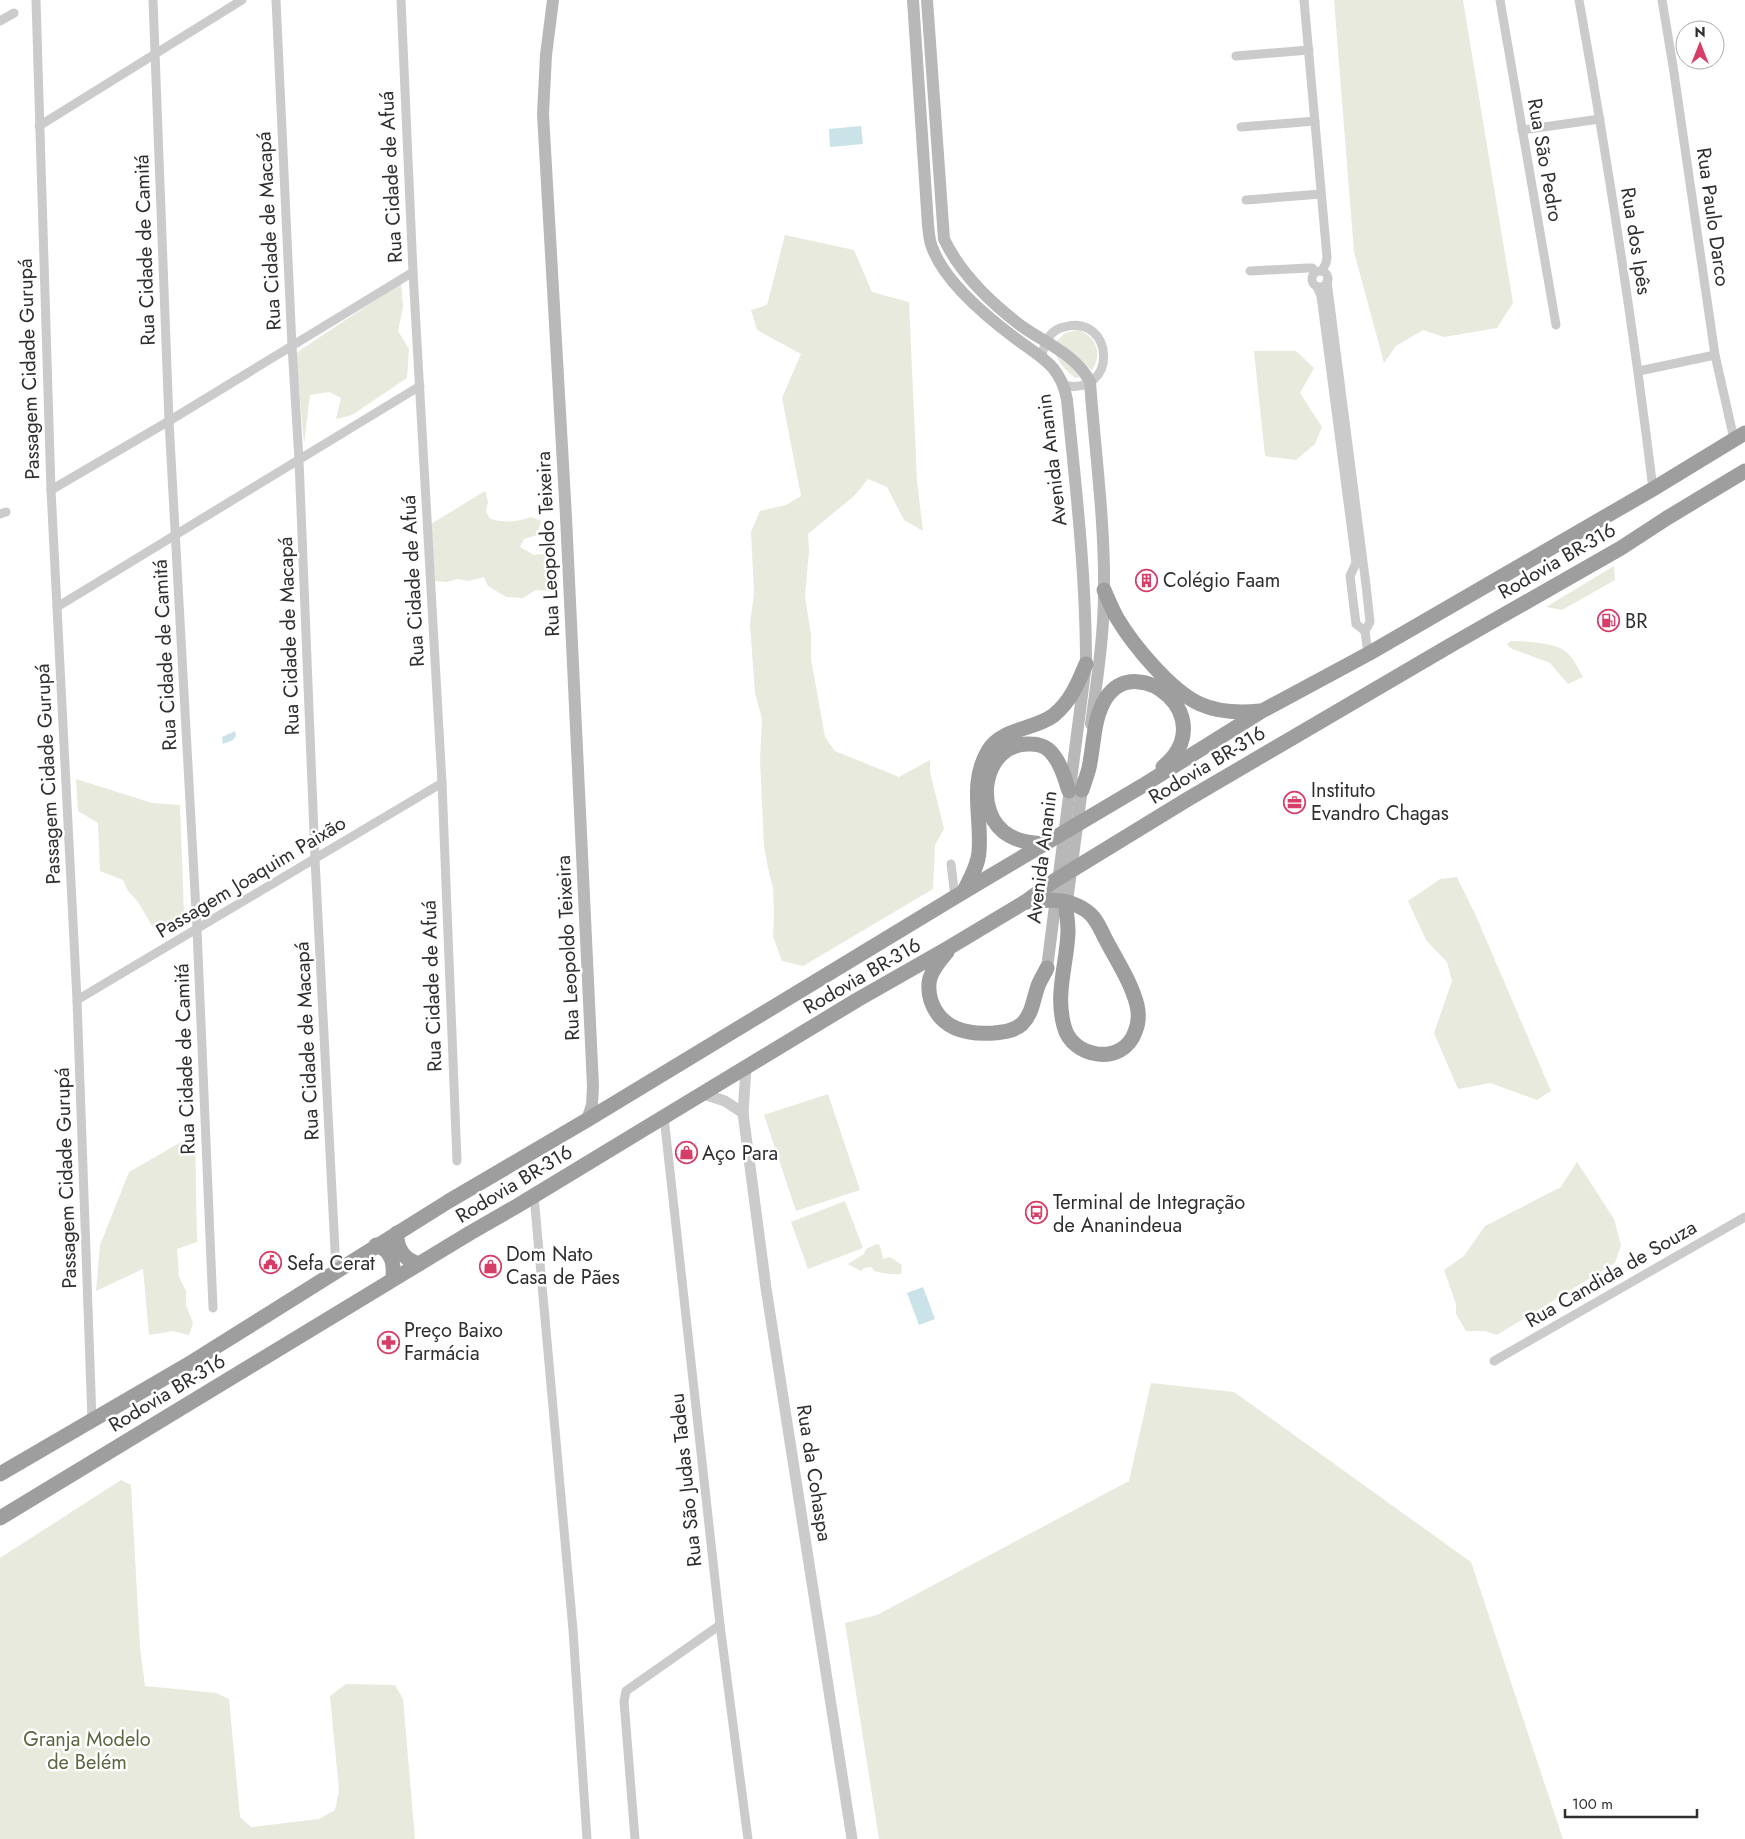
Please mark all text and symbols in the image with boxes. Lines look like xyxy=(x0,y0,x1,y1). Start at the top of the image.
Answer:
north arrow xyxy=(1675,20,1725,70)
text: N xyxy=(1694,22,1706,42)
street label: Rua Cidade de Afuá xyxy=(372,90,410,264)
street label: Rua São Pedro xyxy=(1520,96,1570,224)
street label: Rua Cidade de Macapá xyxy=(249,131,289,331)
street label: Rua Paulo Darco xyxy=(1689,146,1737,288)
street label: Rua Cidade de Camitá xyxy=(127,154,163,346)
street label: Rua dos Ipês xyxy=(1613,185,1659,297)
street label: Passagem Cidade Gurupá xyxy=(11,258,47,480)
street label: Avenida Ananin xyxy=(1029,392,1075,528)
street label: Rua Leopoldo Teixeira xyxy=(529,451,567,637)
street label: Rua Cidade de Afuá xyxy=(394,494,432,668)
street label: Rodovia BR-316 xyxy=(1493,516,1621,606)
street label: Rua Cidade de Macapá xyxy=(271,536,307,736)
street label: Rua Cidade de Camitá xyxy=(146,559,184,751)
place label: Colégio Faam xyxy=(1163,566,1280,595)
building icon: Colégio Faam xyxy=(1135,568,1159,592)
place label: BR xyxy=(1625,607,1647,636)
fuel station icon: BR xyxy=(1597,609,1621,633)
street label: Passagem Cidade Gurupá xyxy=(28,663,68,885)
street label: Rodovia BR-316 xyxy=(1143,719,1271,811)
place label: Instituto Evandro Chagas xyxy=(1311,776,1449,828)
street label: Avenida Ananin xyxy=(1019,789,1065,925)
office icon: Instituto Evandro Chagas xyxy=(1283,790,1307,814)
street label: Passagem Joaquim Paixão xyxy=(150,809,352,945)
street label: Rua Leopoldo Teixeira xyxy=(549,855,587,1041)
street label: Rua Cidade de Afuá xyxy=(415,900,449,1072)
street label: Rodovia BR-316 xyxy=(798,931,926,1021)
street label: Rua Cidade de Macapá xyxy=(287,941,327,1141)
street label: Rua Cidade de Camitá xyxy=(167,963,203,1155)
street label: Passagem Cidade Gurupá xyxy=(48,1067,84,1289)
street label: Rodovia BR-316 xyxy=(450,1138,578,1230)
place label: Aço Para xyxy=(702,1139,778,1168)
shop icon: Aço Para xyxy=(674,1141,698,1165)
place label: Terminal de Integração de Ananindeua xyxy=(1053,1188,1245,1240)
bus stop icon: Terminal de Integração de Ananindeua xyxy=(1025,1201,1049,1225)
street label: Rua Candida de Souza xyxy=(1520,1213,1702,1335)
place label: Dom Nato Casa de Pães xyxy=(506,1240,620,1292)
place label: Sefa Cerat xyxy=(287,1249,375,1278)
public building icon: Sefa Cerat xyxy=(259,1251,283,1275)
shop icon: Dom Nato Casa de Pães xyxy=(478,1254,502,1278)
place label: Preço Baixo Farmácia xyxy=(404,1316,503,1368)
pharmacy icon: Preço Baixo Farmácia xyxy=(376,1330,400,1354)
street label: Rodovia BR-316 xyxy=(103,1347,231,1439)
street label: Rua São Judas Tadeu xyxy=(662,1392,710,1568)
street label: Rua da Cohaspa xyxy=(789,1402,839,1544)
park label: Granja Modelo de Belém xyxy=(23,1725,151,1777)
scale bar xyxy=(1565,1786,1698,1818)
text: 100 m xyxy=(1572,1793,1613,1815)

